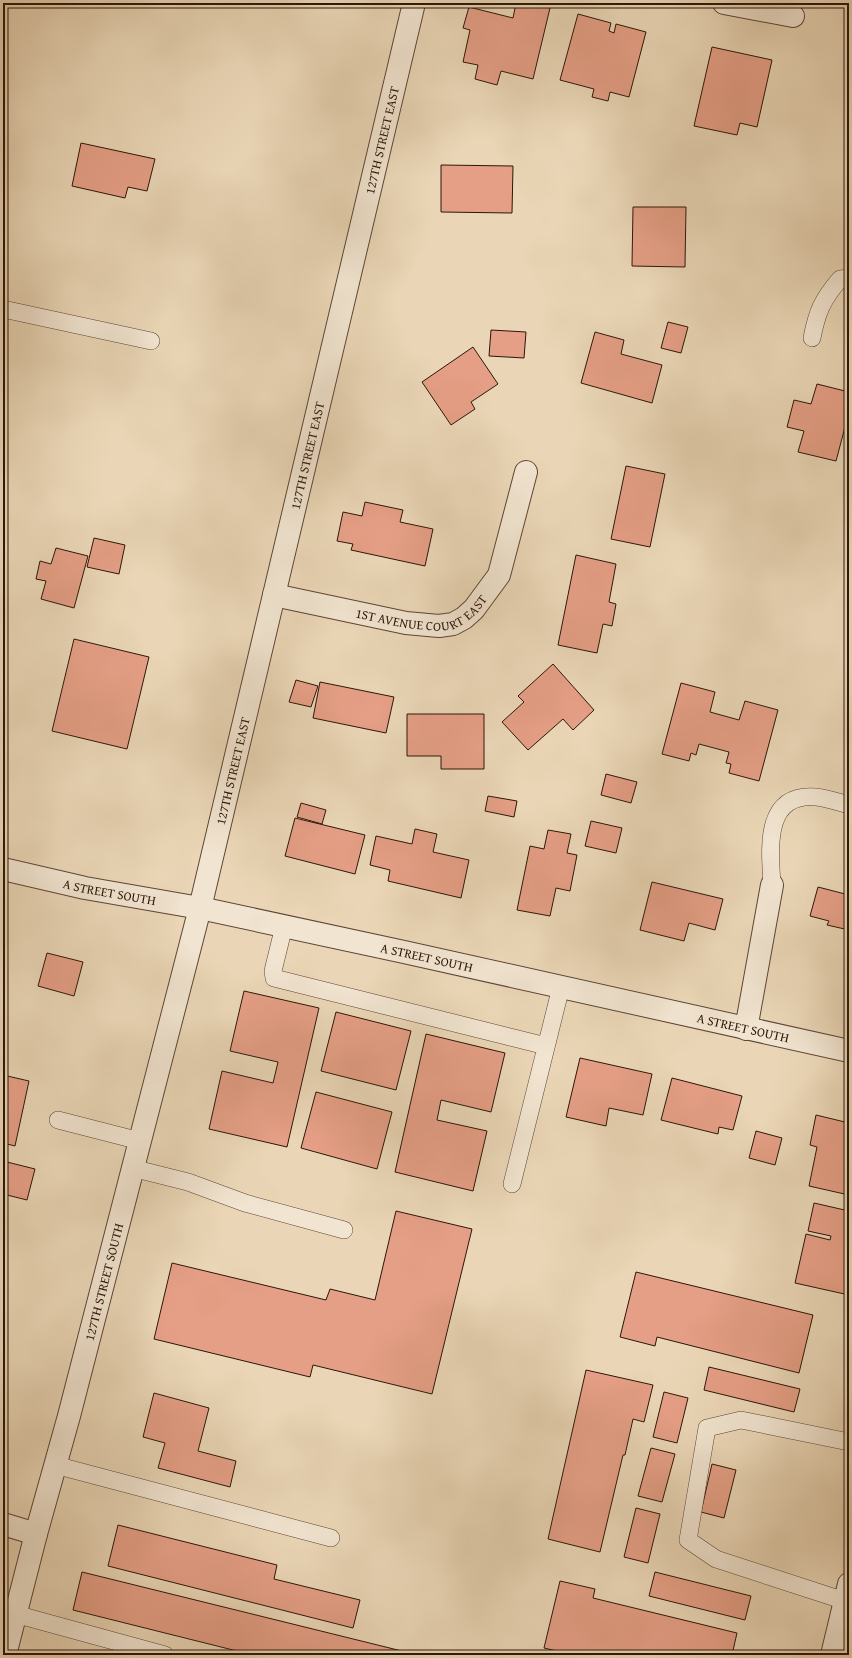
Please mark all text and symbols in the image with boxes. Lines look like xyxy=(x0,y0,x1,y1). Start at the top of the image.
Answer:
street label: 127TH STREET EAST xyxy=(360,84,404,196)
street label: 127TH STREET EAST xyxy=(285,399,329,511)
street label: 1ST AVENUE COURT EAST xyxy=(354,590,492,636)
street label: 127TH STREET EAST xyxy=(211,714,255,827)
street label: A STREET SOUTH xyxy=(61,874,158,910)
street label: A STREET SOUTH xyxy=(379,938,475,977)
street label: A STREET SOUTH xyxy=(695,1008,791,1047)
street label: 127TH STREET SOUTH xyxy=(79,1221,128,1343)

